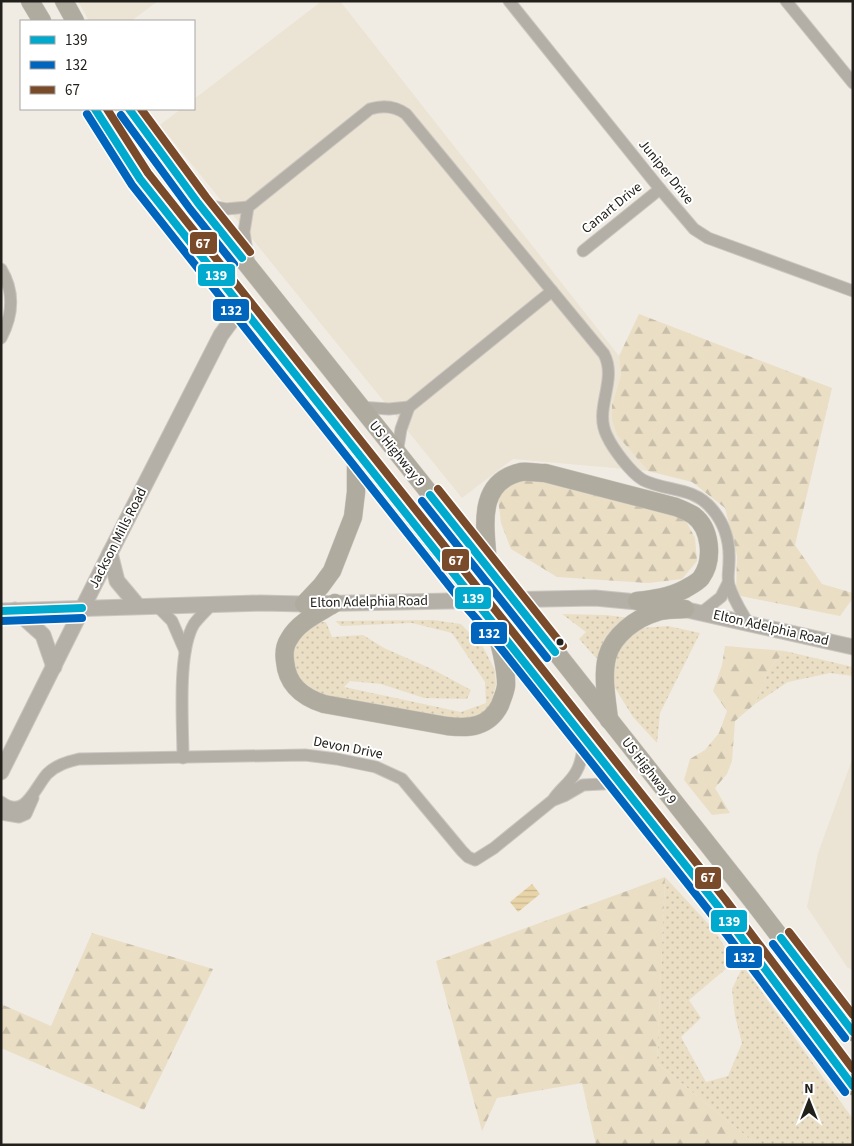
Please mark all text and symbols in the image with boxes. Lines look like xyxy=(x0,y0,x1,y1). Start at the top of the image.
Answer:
legend xyxy=(20,20,195,110)
text: 139 xyxy=(65,30,87,51)
text: 132 xyxy=(65,55,87,76)
text: 67 xyxy=(65,80,80,101)
street label: Juniper Drive xyxy=(634,135,698,209)
street label: Canart Drive xyxy=(578,177,647,239)
line badge: 67 xyxy=(189,231,218,255)
text: 67 xyxy=(196,234,210,254)
line badge: 139 xyxy=(197,263,236,287)
text: 139 xyxy=(205,266,227,286)
line badge: 132 xyxy=(212,298,250,322)
text: 132 xyxy=(220,301,242,321)
street label: US Highway 9 xyxy=(364,417,430,491)
street label: Jackson Mills Road xyxy=(84,484,152,592)
line badge: 67 xyxy=(441,548,470,572)
text: 67 xyxy=(449,551,463,571)
line badge: 139 xyxy=(454,586,492,610)
text: 139 xyxy=(462,589,484,609)
street label: Elton Adelphia Road xyxy=(310,591,428,613)
street label: Elton Adelphia Road xyxy=(711,605,831,651)
line badge: 132 xyxy=(470,621,508,645)
text: 132 xyxy=(478,624,500,644)
unlabelled marker xyxy=(555,637,565,647)
street label: Devon Drive xyxy=(311,731,385,765)
street label: US Highway 9 xyxy=(617,733,681,809)
line badge: 67 xyxy=(694,866,722,890)
text: 67 xyxy=(701,868,715,888)
line badge: 139 xyxy=(710,909,748,933)
text: 139 xyxy=(718,912,740,932)
line badge: 132 xyxy=(725,945,763,969)
text: 132 xyxy=(733,948,755,968)
north arrow xyxy=(784,1076,834,1126)
text: N xyxy=(804,1079,814,1099)

